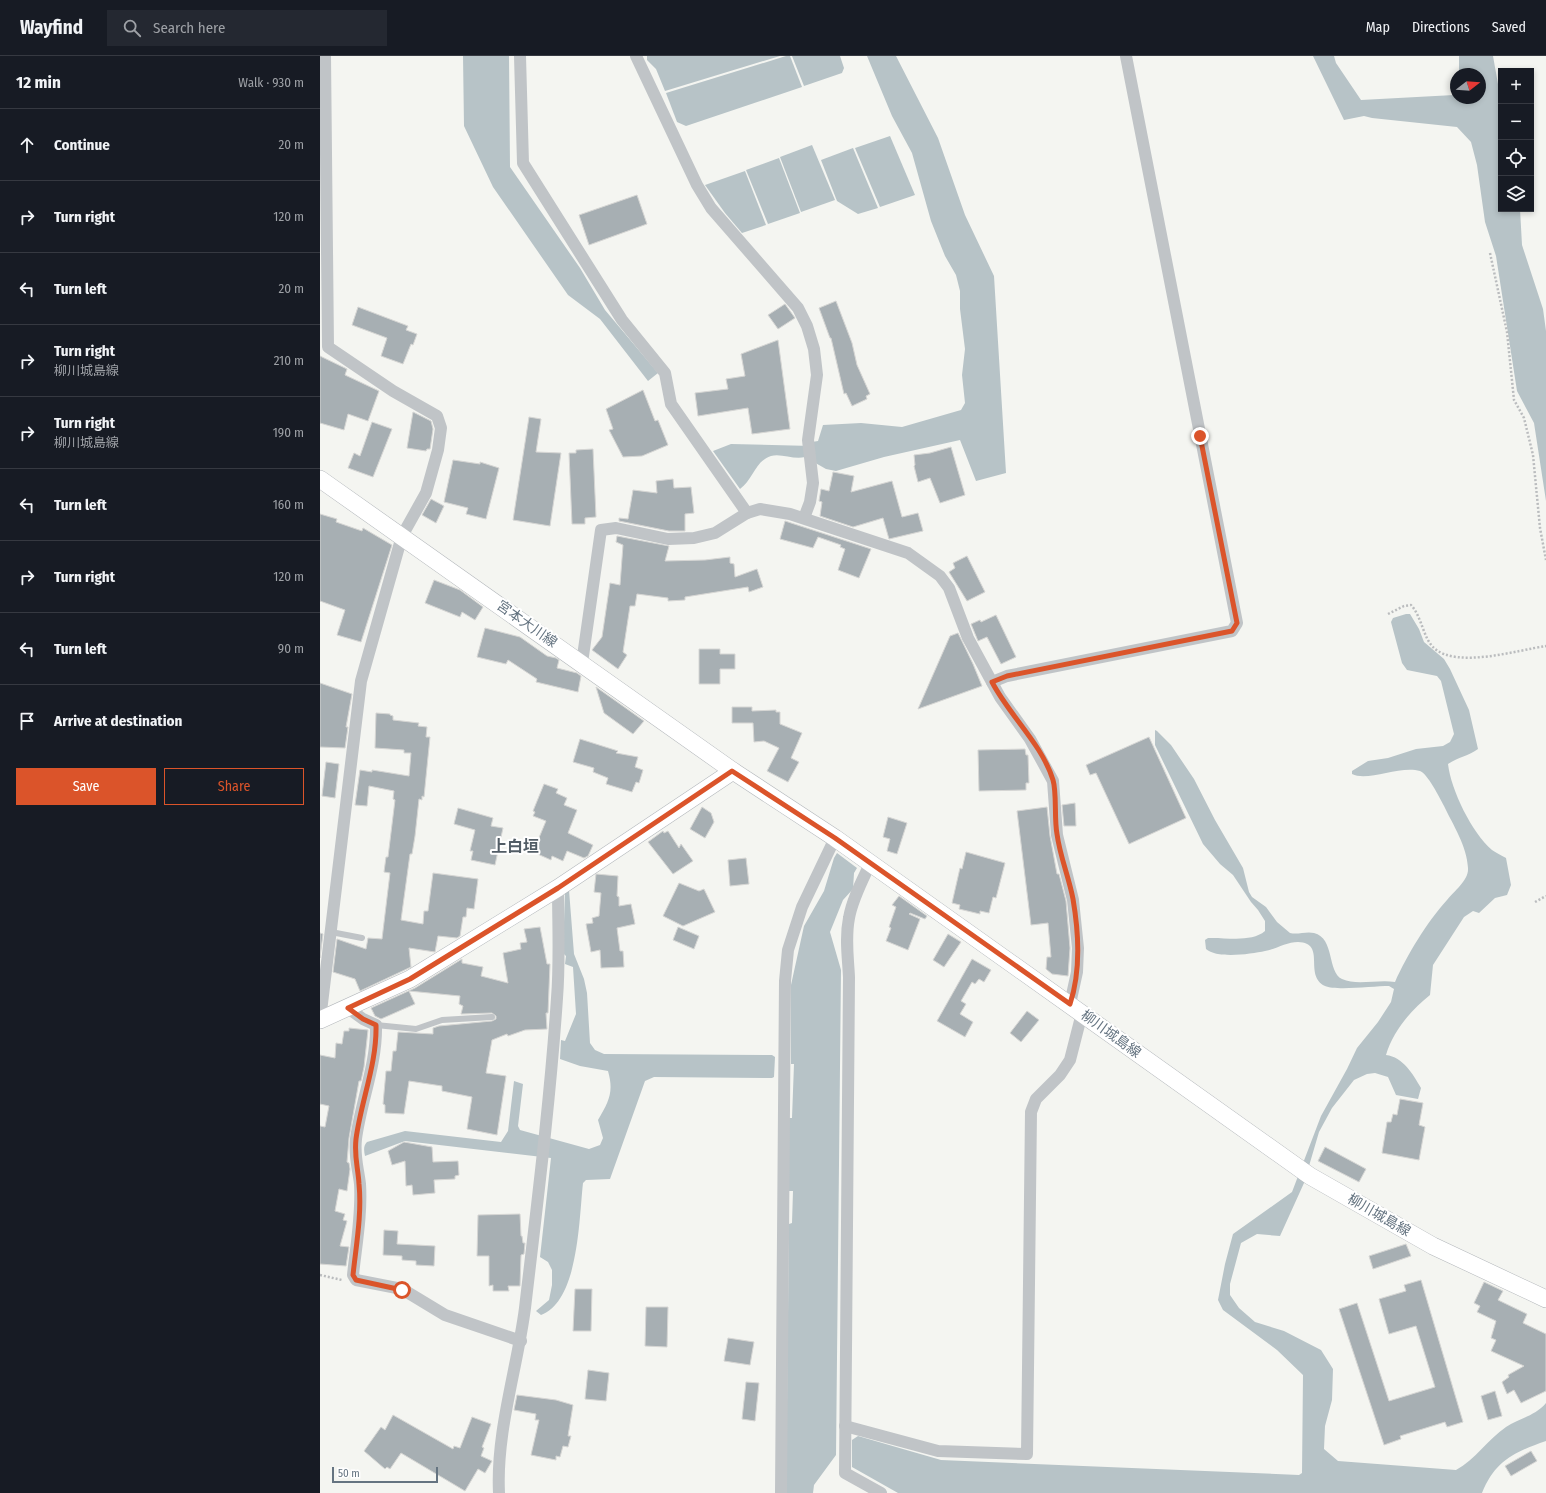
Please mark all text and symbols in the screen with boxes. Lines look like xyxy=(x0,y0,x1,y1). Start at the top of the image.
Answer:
search box xyxy=(107,10,387,46)
text: Wayfind xyxy=(20,16,83,39)
icon: search xyxy=(121,17,143,39)
text: Search here xyxy=(153,19,225,37)
text: Map xyxy=(1366,19,1390,36)
text: Directions xyxy=(1412,19,1470,36)
text: Saved xyxy=(1492,19,1526,36)
north arrow xyxy=(1450,68,1486,104)
map controls xyxy=(1498,68,1534,212)
button: + xyxy=(1498,68,1534,104)
text: 12 min xyxy=(16,72,61,93)
text: Walk · 930 m xyxy=(238,75,304,90)
button: − xyxy=(1498,104,1534,140)
icon: ahead xyxy=(16,134,38,156)
text: Continue xyxy=(54,136,110,154)
text: 20 m xyxy=(278,137,304,152)
button: locate xyxy=(1498,140,1534,176)
button: layers xyxy=(1498,176,1534,212)
icon: right xyxy=(16,206,38,228)
text: Turn right xyxy=(54,208,115,226)
text: 120 m xyxy=(273,209,304,224)
icon: left xyxy=(16,278,38,300)
text: Turn left xyxy=(54,280,107,298)
text: 20 m xyxy=(278,281,304,296)
text: Turn right xyxy=(54,342,115,360)
icon: right xyxy=(16,350,38,372)
text: 210 m xyxy=(274,353,304,368)
text: 柳川城島線 xyxy=(54,363,119,378)
text: Turn right xyxy=(54,414,115,432)
icon: right xyxy=(16,422,38,444)
text: 190 m xyxy=(273,425,304,440)
route end xyxy=(1191,427,1209,445)
text: 柳川城島線 xyxy=(54,435,119,450)
icon: left xyxy=(16,494,38,516)
text: Turn left xyxy=(54,496,107,514)
text: 160 m xyxy=(273,497,304,512)
icon: right xyxy=(16,566,38,588)
text: Turn right xyxy=(54,568,115,586)
text: 120 m xyxy=(273,569,304,584)
street label: 宮本大川線 xyxy=(493,597,561,651)
icon: left xyxy=(16,638,38,660)
text: Turn left xyxy=(54,640,107,658)
text: 90 m xyxy=(278,641,304,656)
icon: arrive xyxy=(16,710,38,732)
text: Arrive at destination xyxy=(54,712,182,730)
button: Save xyxy=(16,768,156,805)
button: Share xyxy=(164,768,304,805)
district label: 上白垣 xyxy=(491,837,539,856)
street label: 柳川城島線 xyxy=(1078,1007,1144,1061)
street label: 柳川城島線 xyxy=(1344,1190,1414,1240)
route start xyxy=(393,1281,411,1299)
scale bar xyxy=(332,1465,438,1484)
text: 50 m xyxy=(338,1467,360,1480)

